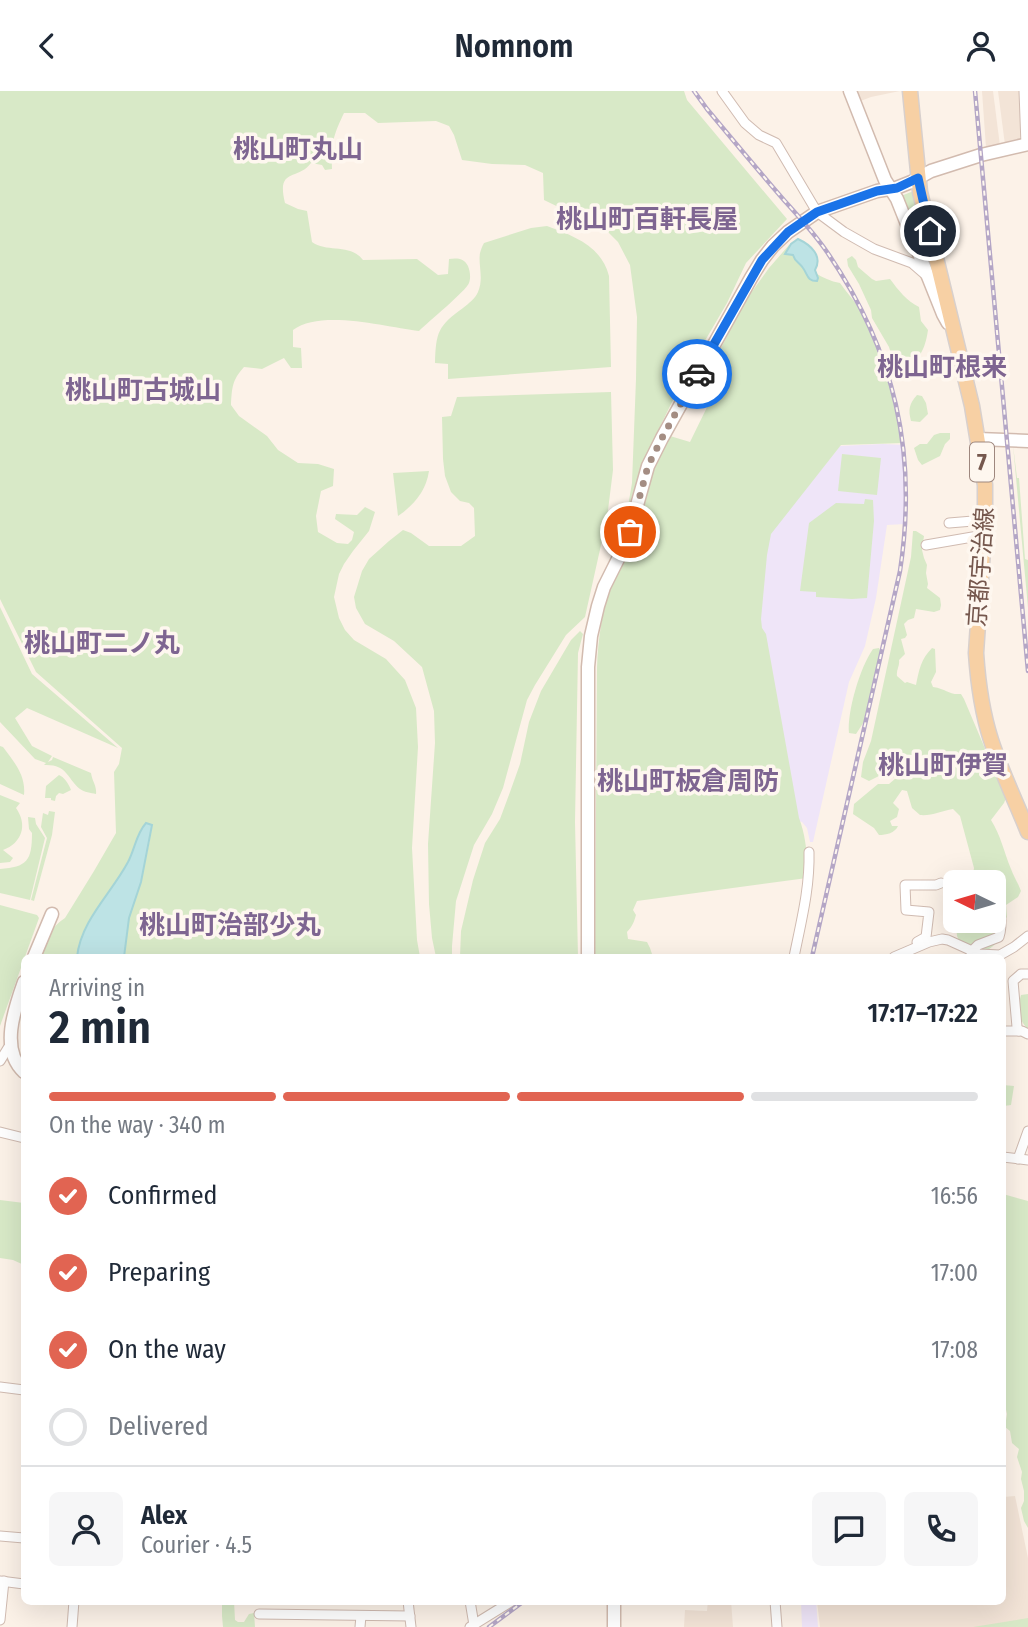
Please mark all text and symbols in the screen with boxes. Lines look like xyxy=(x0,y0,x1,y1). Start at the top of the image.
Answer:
icon: back xyxy=(28,27,66,65)
text: Nomnom xyxy=(454,27,574,65)
icon: person xyxy=(962,27,1000,65)
district label: 桃山町丸山 xyxy=(233,134,363,165)
pin xyxy=(900,201,960,261)
district label: 桃山町百軒長屋 xyxy=(556,204,738,235)
icon: home xyxy=(911,212,949,250)
courier xyxy=(662,339,732,409)
district label: 桃山町根来 xyxy=(877,352,1007,383)
icon: car xyxy=(678,355,716,393)
district label: 桃山町古城山 xyxy=(65,375,221,406)
road number: 7 xyxy=(970,443,994,481)
pin xyxy=(600,502,660,562)
street label: 京都宇治線 xyxy=(963,506,999,628)
icon: bag xyxy=(611,513,649,551)
district label: 桃山町二ノ丸 xyxy=(24,628,180,659)
district label: 桃山町伊賀 xyxy=(878,750,1008,781)
district label: 桃山町板倉周防 xyxy=(597,766,779,797)
north arrow xyxy=(943,870,1006,933)
map controls xyxy=(943,870,1006,933)
district label: 桃山町治部少丸 xyxy=(139,910,321,941)
text: Arriving in xyxy=(49,974,145,1002)
text: 17:17–17:22 xyxy=(867,998,978,1029)
text: 2 min xyxy=(49,1000,151,1055)
text: On the way · 340 m xyxy=(49,1111,225,1139)
icon: check xyxy=(49,1177,87,1215)
text: Confirmed xyxy=(108,1180,218,1211)
text: 16:56 xyxy=(931,1182,978,1210)
icon: check xyxy=(49,1254,87,1292)
text: Preparing xyxy=(108,1257,210,1288)
text: 17:00 xyxy=(931,1259,978,1287)
icon: check xyxy=(49,1331,87,1369)
text: On the way xyxy=(108,1334,226,1365)
text: 17:08 xyxy=(931,1336,978,1364)
text: Delivered xyxy=(108,1411,209,1442)
button: person xyxy=(49,1492,123,1566)
button: chat xyxy=(812,1492,886,1566)
button: phone xyxy=(904,1492,978,1566)
text: Alex xyxy=(141,1500,187,1531)
text: Courier · 4.5 xyxy=(141,1531,252,1559)

